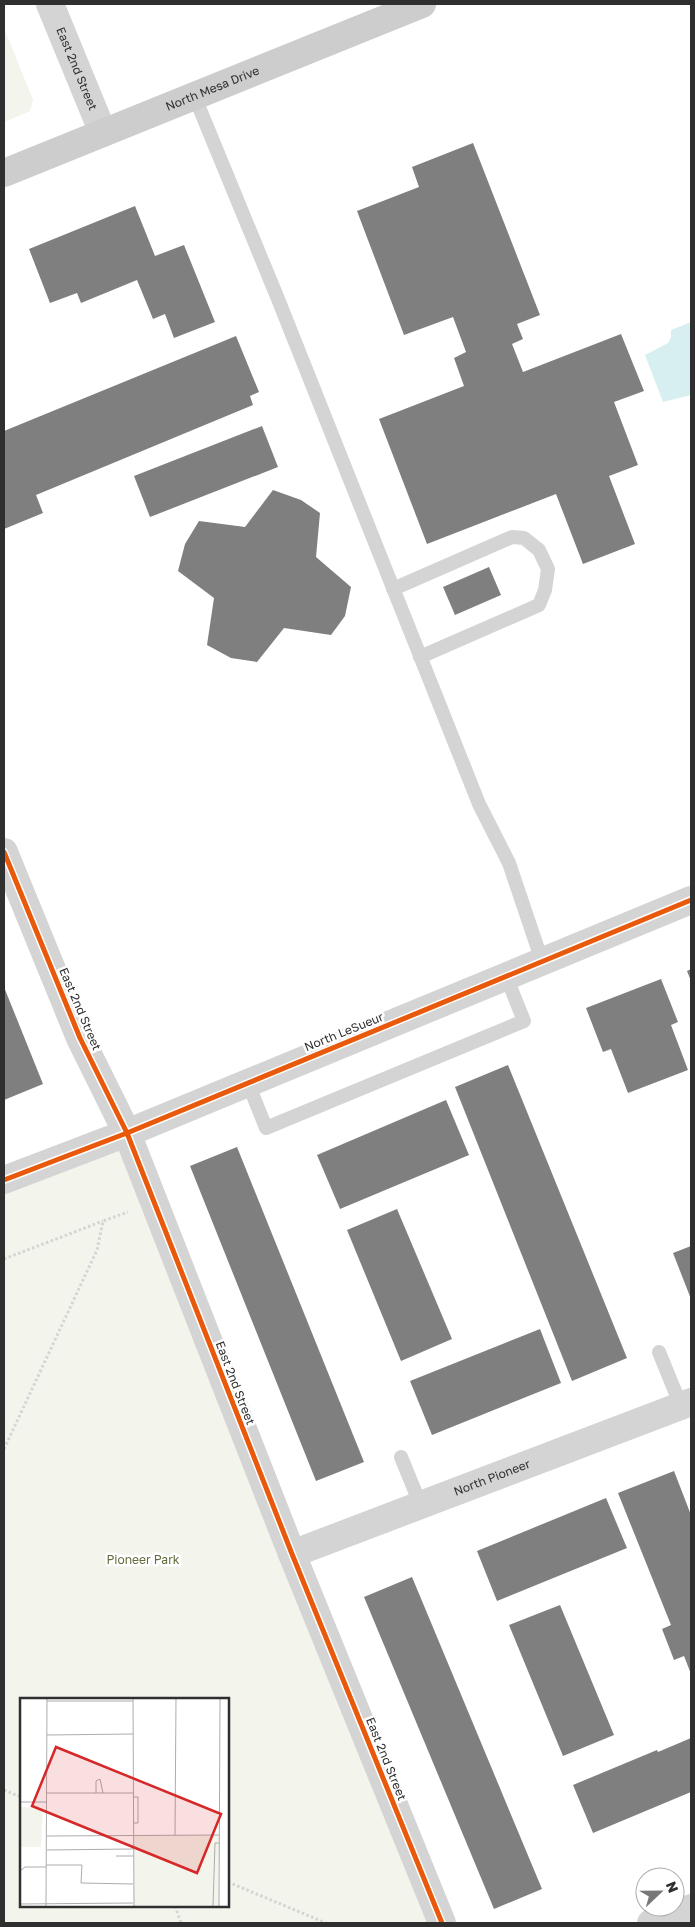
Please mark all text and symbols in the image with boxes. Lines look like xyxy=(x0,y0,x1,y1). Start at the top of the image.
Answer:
street label: East 2nd Street xyxy=(53,25,101,113)
street label: North Mesa Drive xyxy=(163,63,261,114)
street label: East 2nd Street xyxy=(56,965,105,1053)
street label: North LeSueur xyxy=(302,1009,386,1054)
street label: East 2nd Street xyxy=(213,1339,258,1427)
street label: North Pioneer xyxy=(451,1456,533,1499)
park label: Pioneer Park xyxy=(106,1552,180,1567)
inset map xyxy=(20,1698,229,1907)
street label: East 2nd Street xyxy=(363,1715,410,1803)
north arrow xyxy=(635,1867,685,1917)
text: N xyxy=(663,1879,682,1895)

